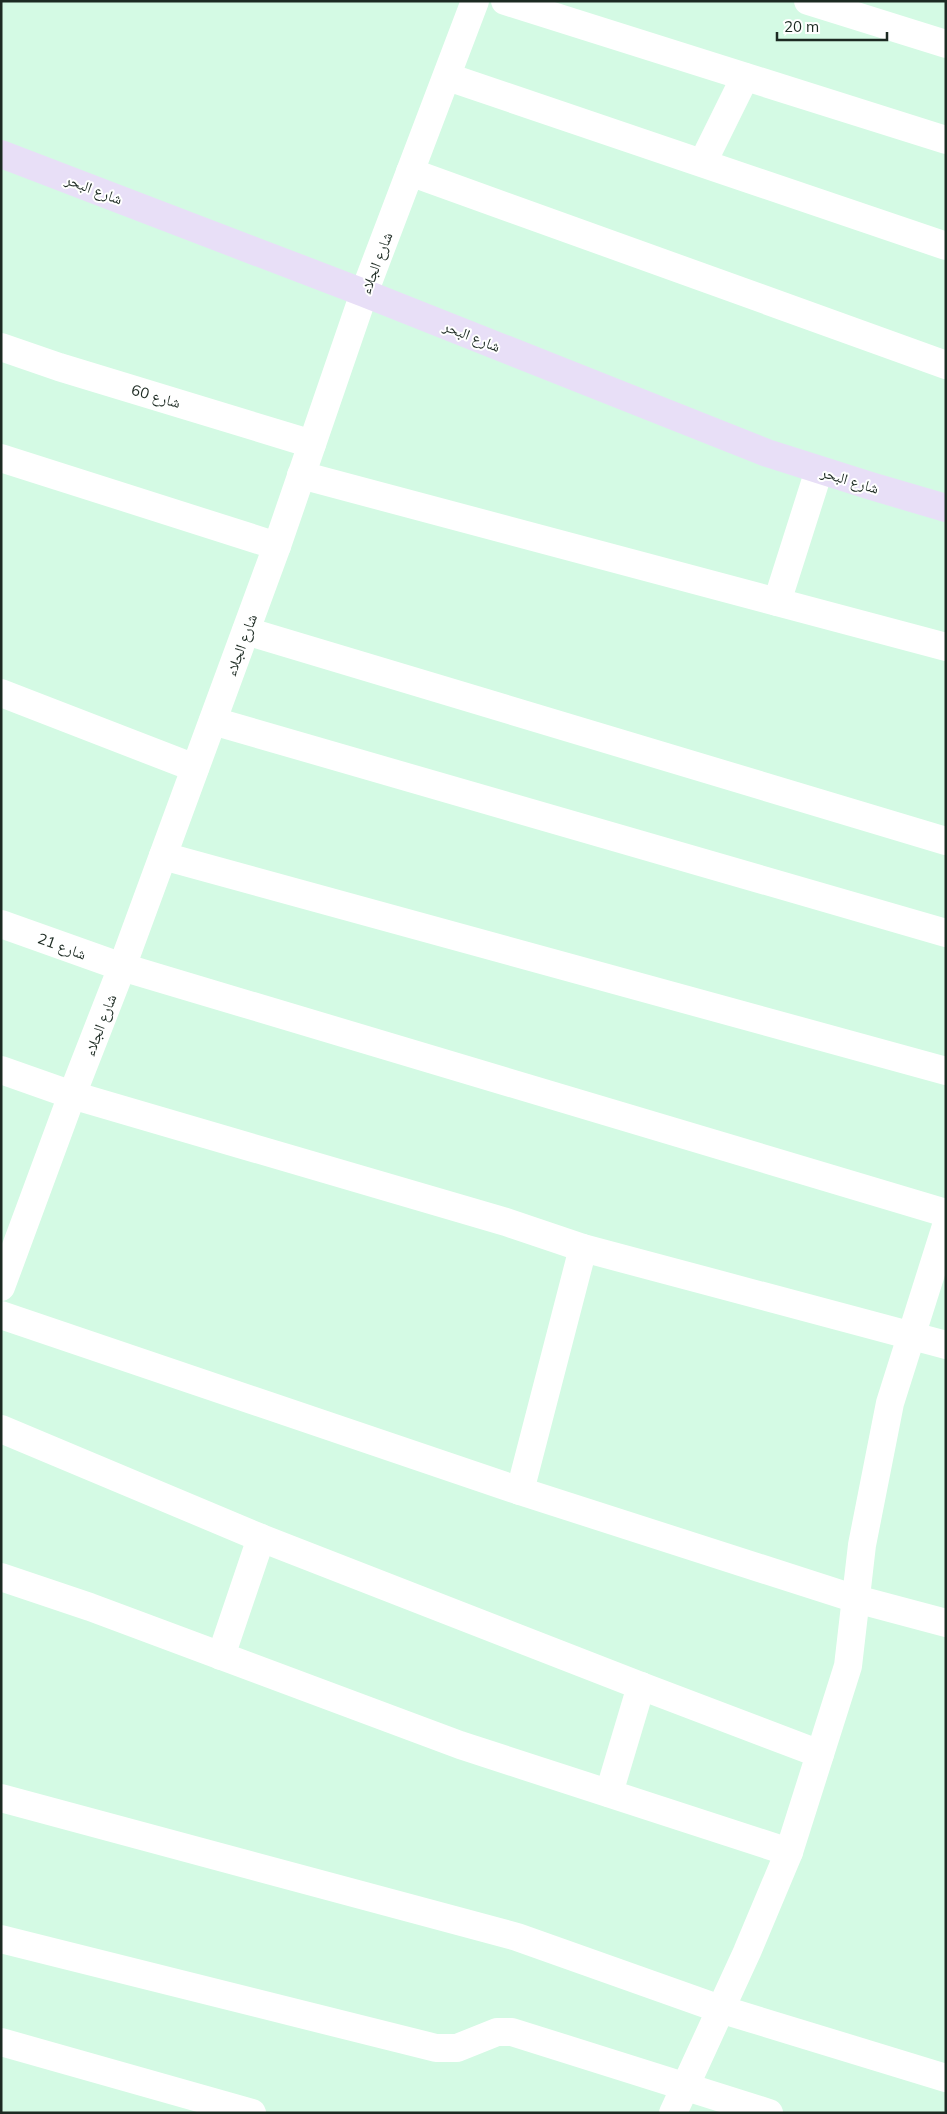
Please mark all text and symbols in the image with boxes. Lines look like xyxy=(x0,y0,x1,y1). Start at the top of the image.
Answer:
scale bar xyxy=(777,10,887,42)
text: 20 m xyxy=(784,17,819,36)
street label: شارع البحر xyxy=(61,169,125,210)
street label: شارع الجلاء xyxy=(356,229,397,297)
street label: شارع البحر xyxy=(439,316,503,357)
street label: شارع 60 xyxy=(129,380,183,413)
street label: شارع البحر xyxy=(817,462,881,499)
street label: شارع الجلاء xyxy=(221,611,262,679)
street label: شارع 21 xyxy=(35,928,89,965)
street label: شارع الجلاء xyxy=(80,991,121,1059)

